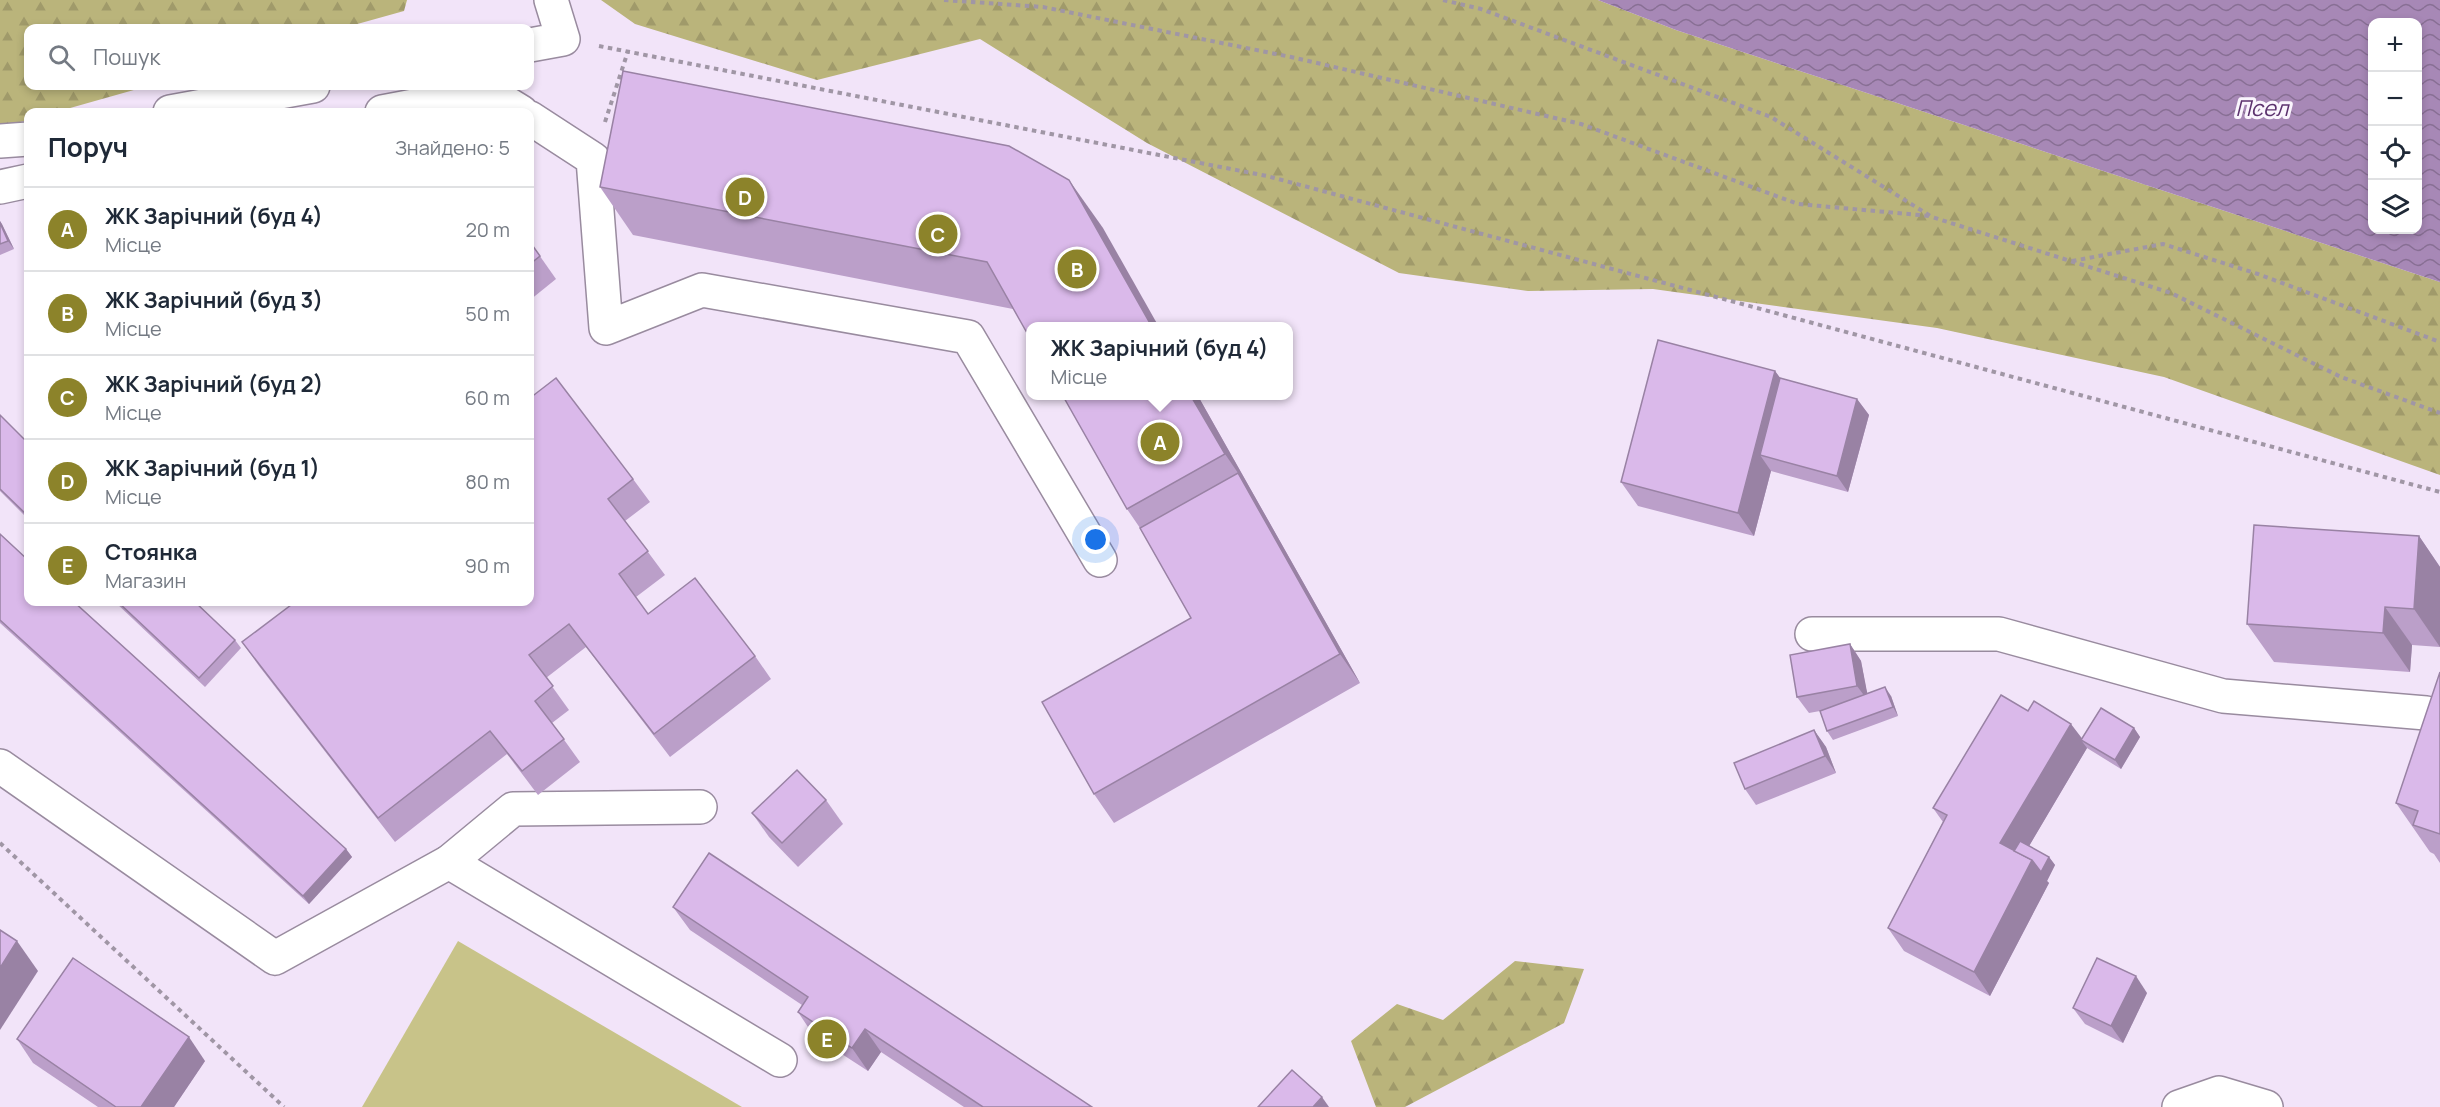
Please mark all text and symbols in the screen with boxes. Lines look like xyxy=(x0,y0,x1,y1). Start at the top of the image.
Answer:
map controls xyxy=(2368,18,2422,234)
button: + xyxy=(2368,18,2422,72)
search box xyxy=(24,24,534,90)
icon: search xyxy=(45,41,78,74)
text: Пошук xyxy=(93,42,160,72)
button: − xyxy=(2368,72,2422,126)
water label: Псел xyxy=(2236,93,2291,123)
button: locate xyxy=(2368,126,2422,180)
text: Поруч xyxy=(48,129,128,165)
text: Знайдено: 5 xyxy=(395,134,510,161)
pin: D xyxy=(726,174,764,220)
button: layers xyxy=(2368,180,2422,234)
text: ЖК Зарічний (буд 4) xyxy=(105,201,323,231)
pin: C xyxy=(918,212,958,256)
text: A xyxy=(61,216,74,243)
text: 20 m xyxy=(465,216,510,243)
text: Місце xyxy=(105,231,162,258)
pin: B xyxy=(1058,246,1096,292)
text: ЖК Зарічний (буд 3) xyxy=(105,285,323,315)
text: B xyxy=(61,300,74,327)
text: 50 m xyxy=(465,300,510,327)
text: Місце xyxy=(105,315,162,342)
popup xyxy=(1026,322,1293,400)
text: ЖК Зарічний (буд 4) xyxy=(1051,333,1268,363)
text: Місце xyxy=(1051,363,1107,390)
text: ЖК Зарічний (буд 2) xyxy=(105,369,324,399)
text: C xyxy=(60,384,75,411)
text: 60 m xyxy=(464,384,510,411)
text: Місце xyxy=(105,399,162,426)
pin: A xyxy=(1140,420,1180,464)
text: ЖК Зарічний (буд 1) xyxy=(105,453,320,483)
text: D xyxy=(60,468,75,495)
text: 80 m xyxy=(465,468,510,495)
text: Місце xyxy=(105,483,162,510)
your location xyxy=(1081,525,1110,554)
text: Стоянка xyxy=(105,537,197,567)
text: E xyxy=(62,552,73,579)
text: 90 m xyxy=(464,552,510,579)
text: Магазин xyxy=(105,567,186,594)
pin: E xyxy=(808,1016,846,1062)

